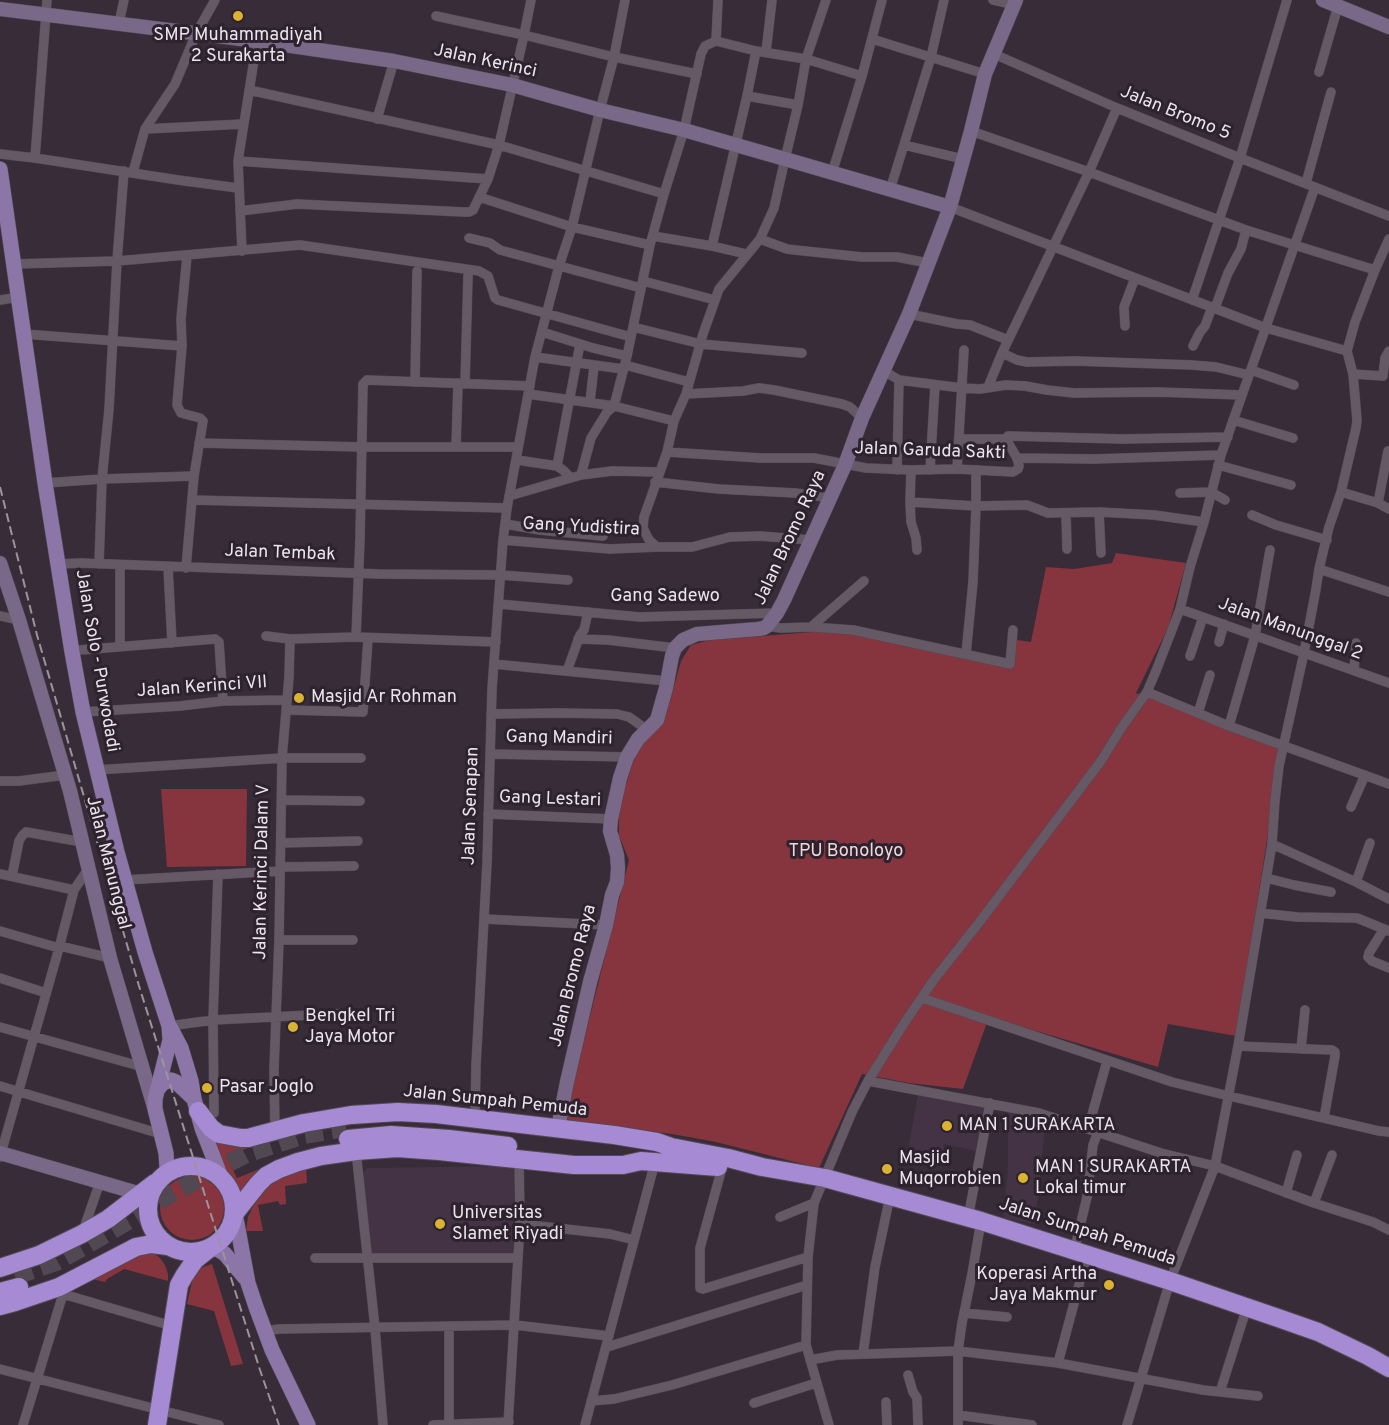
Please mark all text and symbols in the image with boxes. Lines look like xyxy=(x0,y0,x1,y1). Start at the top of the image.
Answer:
marker: SMP Muhammadiyah 2 Surakarta xyxy=(231,9,245,23)
place label: SMP Muhammadiyah 2 Surakarta xyxy=(153,25,323,68)
street label: Jalan Kerinci xyxy=(431,41,539,83)
street label: Jalan Bromo 5 xyxy=(1117,82,1233,146)
street label: Jalan Garuda Sakti xyxy=(854,439,1006,465)
street label: Jalan Bromo Raya xyxy=(750,467,832,609)
street label: Gang Yudistira xyxy=(522,514,640,542)
street label: Jalan Tembak xyxy=(224,541,336,567)
street label: Jalan Solo - Purwodadi xyxy=(69,568,123,754)
street label: Gang Sadewo xyxy=(610,586,720,608)
street label: Jalan Manunggal 2 xyxy=(1215,594,1365,666)
street label: Jalan Kerinci VII xyxy=(136,673,268,703)
place label: Masjid Ar Rohman xyxy=(311,687,457,709)
marker: Masjid Ar Rohman xyxy=(292,691,306,705)
street label: Gang Mandiri xyxy=(505,727,613,751)
street label: Jalan Senapan xyxy=(459,746,485,866)
street label: Jalan Kerinci Dalam V xyxy=(251,784,275,960)
street label: Gang Lestari xyxy=(498,787,602,813)
street label: Jalan Manunggal xyxy=(80,794,134,932)
park label: TPU Bonoloyo xyxy=(789,841,903,863)
street label: Jalan Bromo Raya xyxy=(546,903,602,1049)
place label: Bengkel Tri Jaya Motor xyxy=(305,1006,395,1048)
marker: Bengkel Tri Jaya Motor xyxy=(286,1020,300,1034)
place label: Pasar Joglo xyxy=(219,1077,314,1099)
marker: Pasar Joglo xyxy=(200,1081,214,1095)
street label: Jalan Sumpah Pemuda xyxy=(402,1082,588,1122)
place label: MAN 1 SURAKARTA xyxy=(959,1115,1115,1137)
marker: MAN 1 SURAKARTA xyxy=(940,1119,954,1133)
place label: Masjid Muqorrobien xyxy=(899,1148,1002,1190)
place label: MAN 1 SURAKARTA Lokal timur xyxy=(1035,1157,1191,1200)
marker: Masjid Muqorrobien xyxy=(880,1162,894,1176)
marker: MAN 1 SURAKARTA Lokal timur xyxy=(1016,1171,1030,1185)
street label: Jalan Sumpah Pemuda xyxy=(996,1194,1178,1272)
place label: Universitas Slamet Riyadi xyxy=(452,1203,563,1246)
marker: Universitas Slamet Riyadi xyxy=(433,1217,447,1231)
place label: Koperasi Artha Jaya Makmur xyxy=(976,1264,1097,1306)
marker: Koperasi Artha Jaya Makmur xyxy=(1102,1278,1116,1292)

